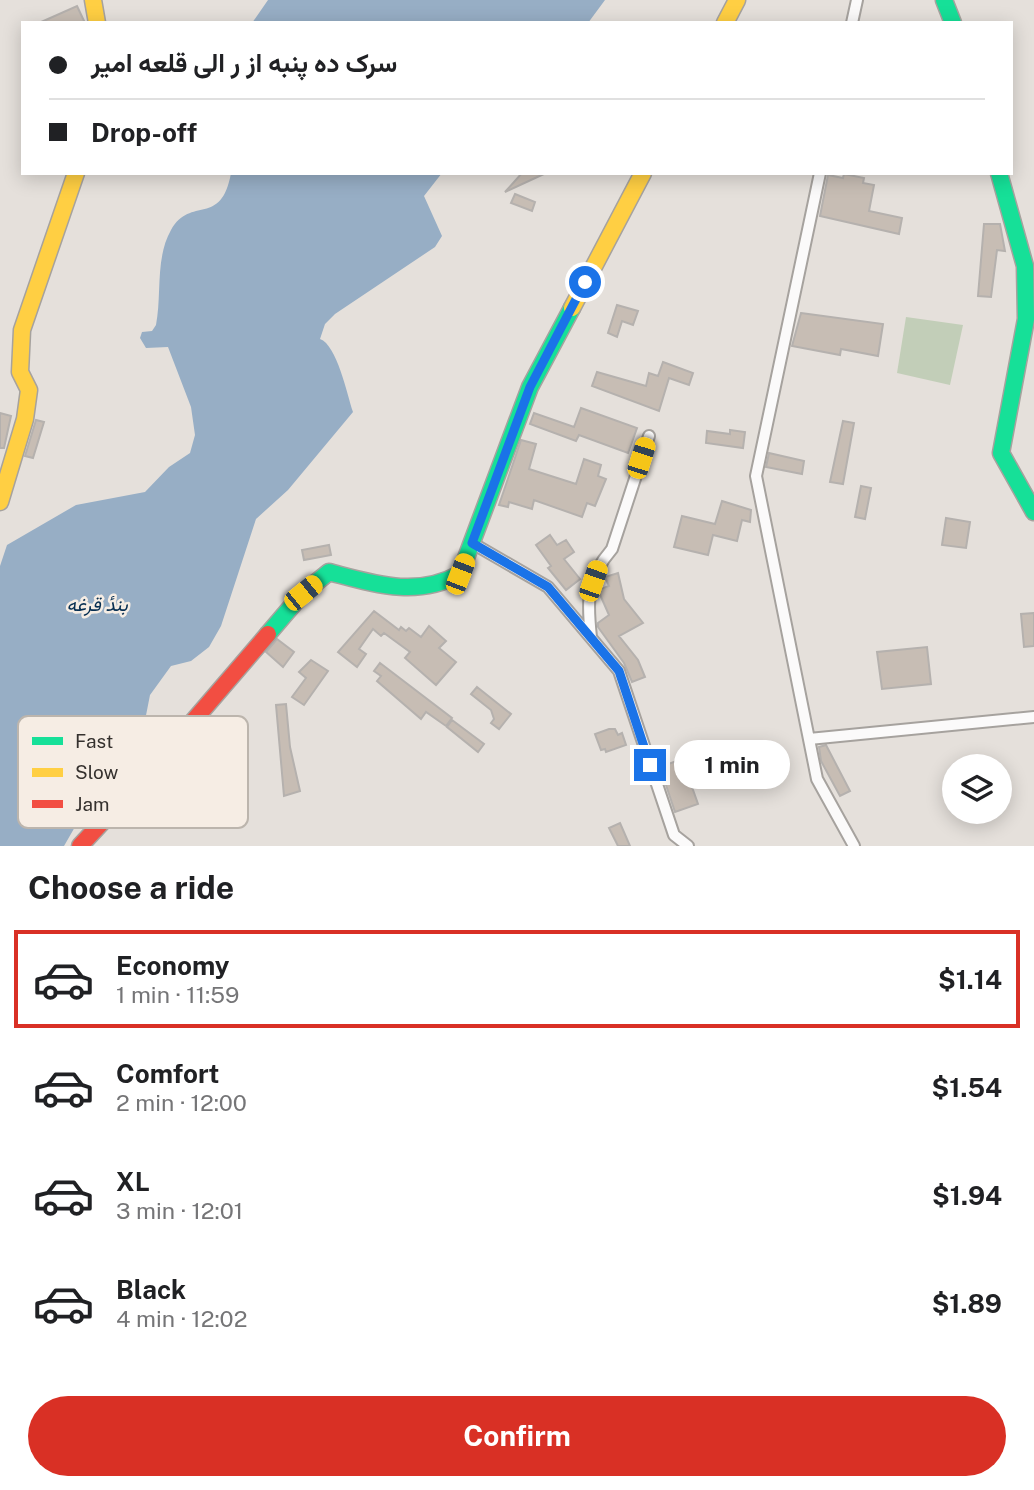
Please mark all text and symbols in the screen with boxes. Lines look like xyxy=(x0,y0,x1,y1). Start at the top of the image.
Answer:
text: سرک ده پنبه از ر الی قلعه امیر xyxy=(91,47,397,78)
text: Drop-off xyxy=(91,117,197,148)
route start xyxy=(569,266,601,298)
car xyxy=(625,435,658,481)
car xyxy=(443,551,478,597)
car xyxy=(577,558,610,604)
car xyxy=(281,572,326,614)
water label: بندٔ قرغه xyxy=(66,593,129,616)
legend xyxy=(18,716,248,828)
text: Fast xyxy=(75,730,113,752)
callout: 1 min xyxy=(674,740,790,790)
route end xyxy=(634,749,666,781)
text: 1 min xyxy=(704,751,760,778)
map controls xyxy=(942,754,1012,824)
button: layers xyxy=(942,754,1012,824)
text: Slow xyxy=(75,761,119,783)
text: Jam xyxy=(75,793,109,815)
text: Choose a ride xyxy=(28,869,234,906)
icon: car xyxy=(32,948,95,1011)
text: Economy xyxy=(116,950,229,981)
text: $1.14 xyxy=(938,964,1002,995)
text: 1 min · 11:59 xyxy=(116,981,239,1008)
icon: car xyxy=(32,1056,95,1119)
text: Comfort xyxy=(116,1058,219,1089)
text: $1.54 xyxy=(932,1072,1002,1103)
text: 2 min · 12:00 xyxy=(116,1089,247,1116)
icon: car xyxy=(32,1164,95,1227)
text: XL xyxy=(116,1166,150,1197)
text: $1.94 xyxy=(932,1180,1002,1211)
text: 3 min · 12:01 xyxy=(116,1197,243,1224)
icon: car xyxy=(32,1272,95,1335)
text: Black xyxy=(116,1274,186,1305)
text: $1.89 xyxy=(932,1288,1002,1319)
text: 4 min · 12:02 xyxy=(116,1305,247,1332)
button: Confirm xyxy=(28,1396,1006,1476)

